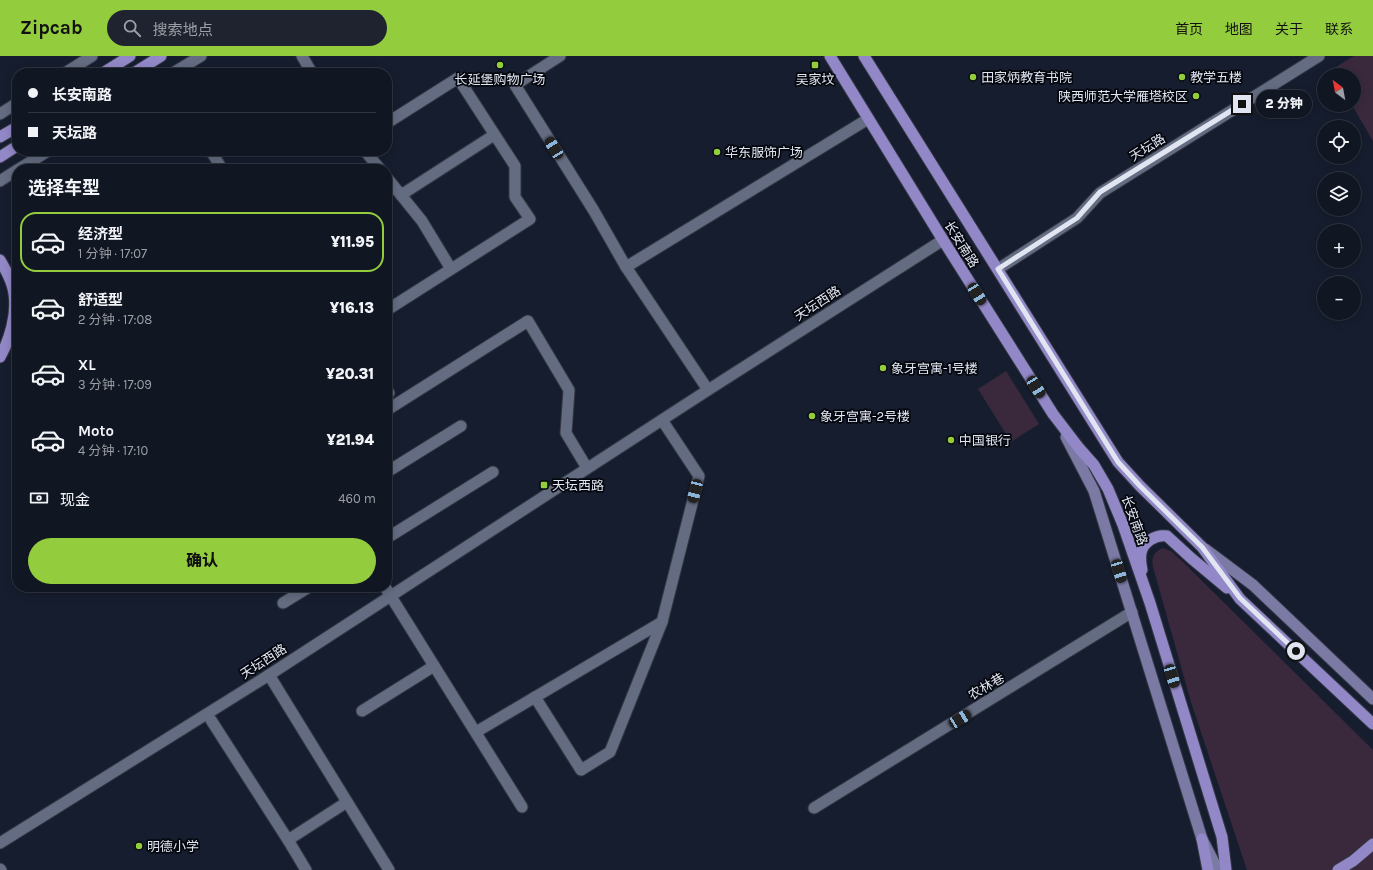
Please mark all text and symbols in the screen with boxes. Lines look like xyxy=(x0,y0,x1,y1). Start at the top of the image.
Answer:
search box xyxy=(107,10,387,46)
text: Zipcab xyxy=(20,17,83,39)
icon: search xyxy=(121,17,143,39)
text: 搜索地点 xyxy=(153,21,213,39)
text: 首页 xyxy=(1175,21,1203,38)
text: 地图 xyxy=(1225,21,1253,38)
text: 关于 xyxy=(1275,21,1303,38)
text: 联系 xyxy=(1325,21,1353,38)
marker: 长延堡购物广场 xyxy=(495,60,505,70)
marker: 吴家坟 xyxy=(810,60,820,70)
north arrow xyxy=(1317,68,1361,112)
map controls xyxy=(1317,68,1361,320)
place label: 田家炳教育书院 xyxy=(981,70,1072,85)
place label: 教学五楼 xyxy=(1190,70,1242,85)
place label: 长延堡购物广场 xyxy=(454,72,546,87)
place label: 吴家坟 xyxy=(795,72,835,87)
marker: 田家炳教育书院 xyxy=(968,72,978,82)
marker: 教学五楼 xyxy=(1177,72,1187,82)
text: 长安南路 xyxy=(52,86,112,104)
place label: 陕西师范大学雁塔校区 xyxy=(1058,89,1188,104)
callout: 2 分钟 xyxy=(1256,90,1312,118)
marker: 陕西师范大学雁塔校区 xyxy=(1191,91,1201,101)
route end xyxy=(1233,95,1251,113)
text: 2 分钟 xyxy=(1265,96,1303,111)
button: locate xyxy=(1317,120,1361,164)
text: 天坛路 xyxy=(52,124,97,142)
street label: 天坛路 xyxy=(1127,131,1168,164)
car xyxy=(543,135,565,161)
place label: 华东服饰广场 xyxy=(725,145,803,160)
marker: 华东服饰广场 xyxy=(712,147,722,157)
button: layers xyxy=(1317,172,1361,216)
text: 选择车型 xyxy=(28,177,100,199)
street label: 长安南路 xyxy=(941,218,982,270)
icon: car xyxy=(30,224,66,260)
button: + xyxy=(1317,224,1361,268)
text: 经济型 xyxy=(78,225,123,243)
text: ¥11.95 xyxy=(331,233,374,251)
text: 1 分钟 · 17:07 xyxy=(78,246,147,261)
button: − xyxy=(1317,276,1361,320)
car xyxy=(966,281,988,307)
street label: 天坛西路 xyxy=(791,283,843,324)
icon: car xyxy=(30,290,66,326)
text: 舒适型 xyxy=(78,291,123,309)
text: ¥16.13 xyxy=(330,299,374,317)
text: 2 分钟 · 17:08 xyxy=(78,312,152,327)
icon: car xyxy=(30,356,66,392)
text: XL xyxy=(78,356,96,374)
place label: 象牙宫寓-1号楼 xyxy=(891,361,978,376)
marker: 象牙宫寓-1号楼 xyxy=(878,363,888,373)
text: ¥20.31 xyxy=(326,365,374,383)
car xyxy=(1025,374,1047,400)
text: 3 分钟 · 17:09 xyxy=(78,377,152,392)
place label: 象牙宫寓-2号楼 xyxy=(820,409,910,424)
marker: 象牙宫寓-2号楼 xyxy=(807,411,817,421)
icon: car xyxy=(30,422,66,458)
text: Moto xyxy=(78,422,114,440)
text: ¥21.94 xyxy=(326,431,374,449)
place label: 中国银行 xyxy=(959,433,1011,448)
marker: 中国银行 xyxy=(946,435,956,445)
text: 4 分钟 · 17:10 xyxy=(78,443,148,458)
place label: 天坛西路 xyxy=(552,478,604,493)
car xyxy=(686,478,704,504)
marker: 天坛西路 xyxy=(539,480,549,490)
icon: cash xyxy=(28,487,50,509)
text: 现金 xyxy=(60,491,90,509)
text: 460 m xyxy=(338,491,376,506)
street label: 长安南路 xyxy=(1119,493,1150,547)
button: 确认 xyxy=(28,538,376,584)
car xyxy=(1110,558,1128,584)
street label: 天坛西路 xyxy=(237,641,289,682)
route start xyxy=(1287,642,1305,660)
car xyxy=(1163,663,1181,689)
street label: 农林巷 xyxy=(966,670,1007,703)
car xyxy=(947,708,973,730)
place label: 明德小学 xyxy=(147,839,199,854)
marker: 明德小学 xyxy=(134,841,144,851)

